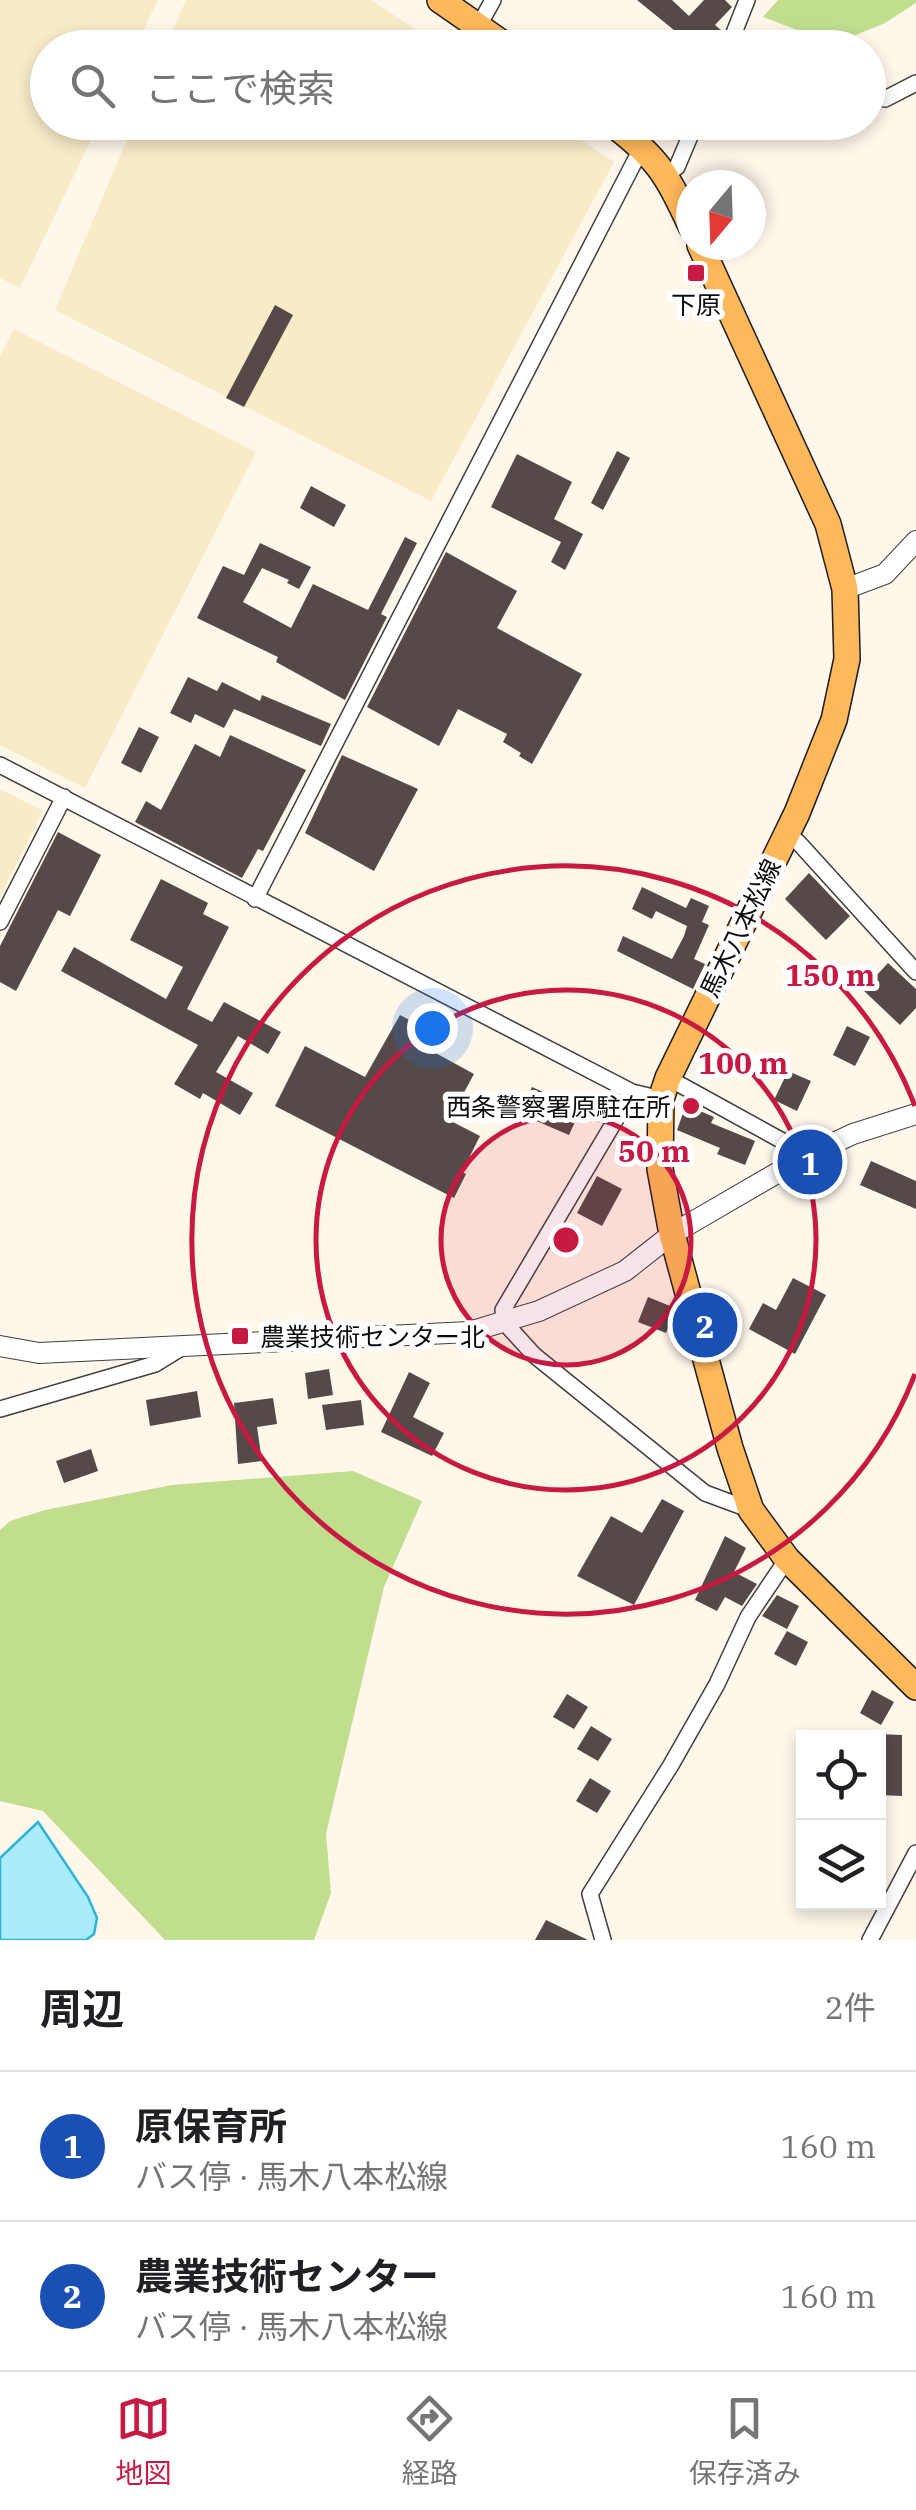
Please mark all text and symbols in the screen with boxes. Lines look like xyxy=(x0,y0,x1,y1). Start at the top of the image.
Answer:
search box xyxy=(30,30,886,140)
icon: search xyxy=(65,58,120,113)
text: ここで検索 xyxy=(145,63,335,112)
north arrow xyxy=(676,170,766,260)
marker: 下原 xyxy=(685,262,707,284)
place label: 下原 xyxy=(671,288,721,321)
street label: 馬木八本松線 xyxy=(692,853,788,1003)
text: 150 m xyxy=(785,955,875,994)
your location xyxy=(407,1003,458,1054)
text: 100 m xyxy=(698,1043,788,1082)
place label: 西条警察署原駐在所 xyxy=(446,1090,671,1123)
marker: 西条警察署原駐在所 xyxy=(680,1095,702,1117)
pin: 1 xyxy=(778,1124,842,1200)
text: 50 m xyxy=(618,1131,690,1170)
centre of rings xyxy=(548,1222,584,1258)
pin: 2 xyxy=(672,1288,738,1362)
place label: 農業技術センター北 xyxy=(260,1320,485,1353)
marker: 農業技術センター北 xyxy=(229,1325,251,1347)
map controls xyxy=(796,1730,886,1910)
button: locate xyxy=(796,1730,886,1820)
button: layers xyxy=(796,1820,886,1910)
text: 周辺 xyxy=(40,1981,124,2036)
text: 2件 xyxy=(825,1986,876,2028)
text: 原保育所 xyxy=(135,2101,287,2150)
text: 1 xyxy=(63,2125,82,2167)
text: 160 m xyxy=(780,2125,876,2167)
text: バス停 · 馬木八本松線 xyxy=(135,2155,448,2197)
text: 農業技術センター xyxy=(135,2251,439,2300)
text: 2 xyxy=(63,2275,82,2317)
text: 160 m xyxy=(780,2275,876,2317)
text: バス停 · 馬木八本松線 xyxy=(135,2305,448,2347)
tab: 地図 xyxy=(115,2391,171,2491)
tab: 経路 xyxy=(402,2391,458,2491)
tab: 保存済み xyxy=(689,2391,801,2491)

